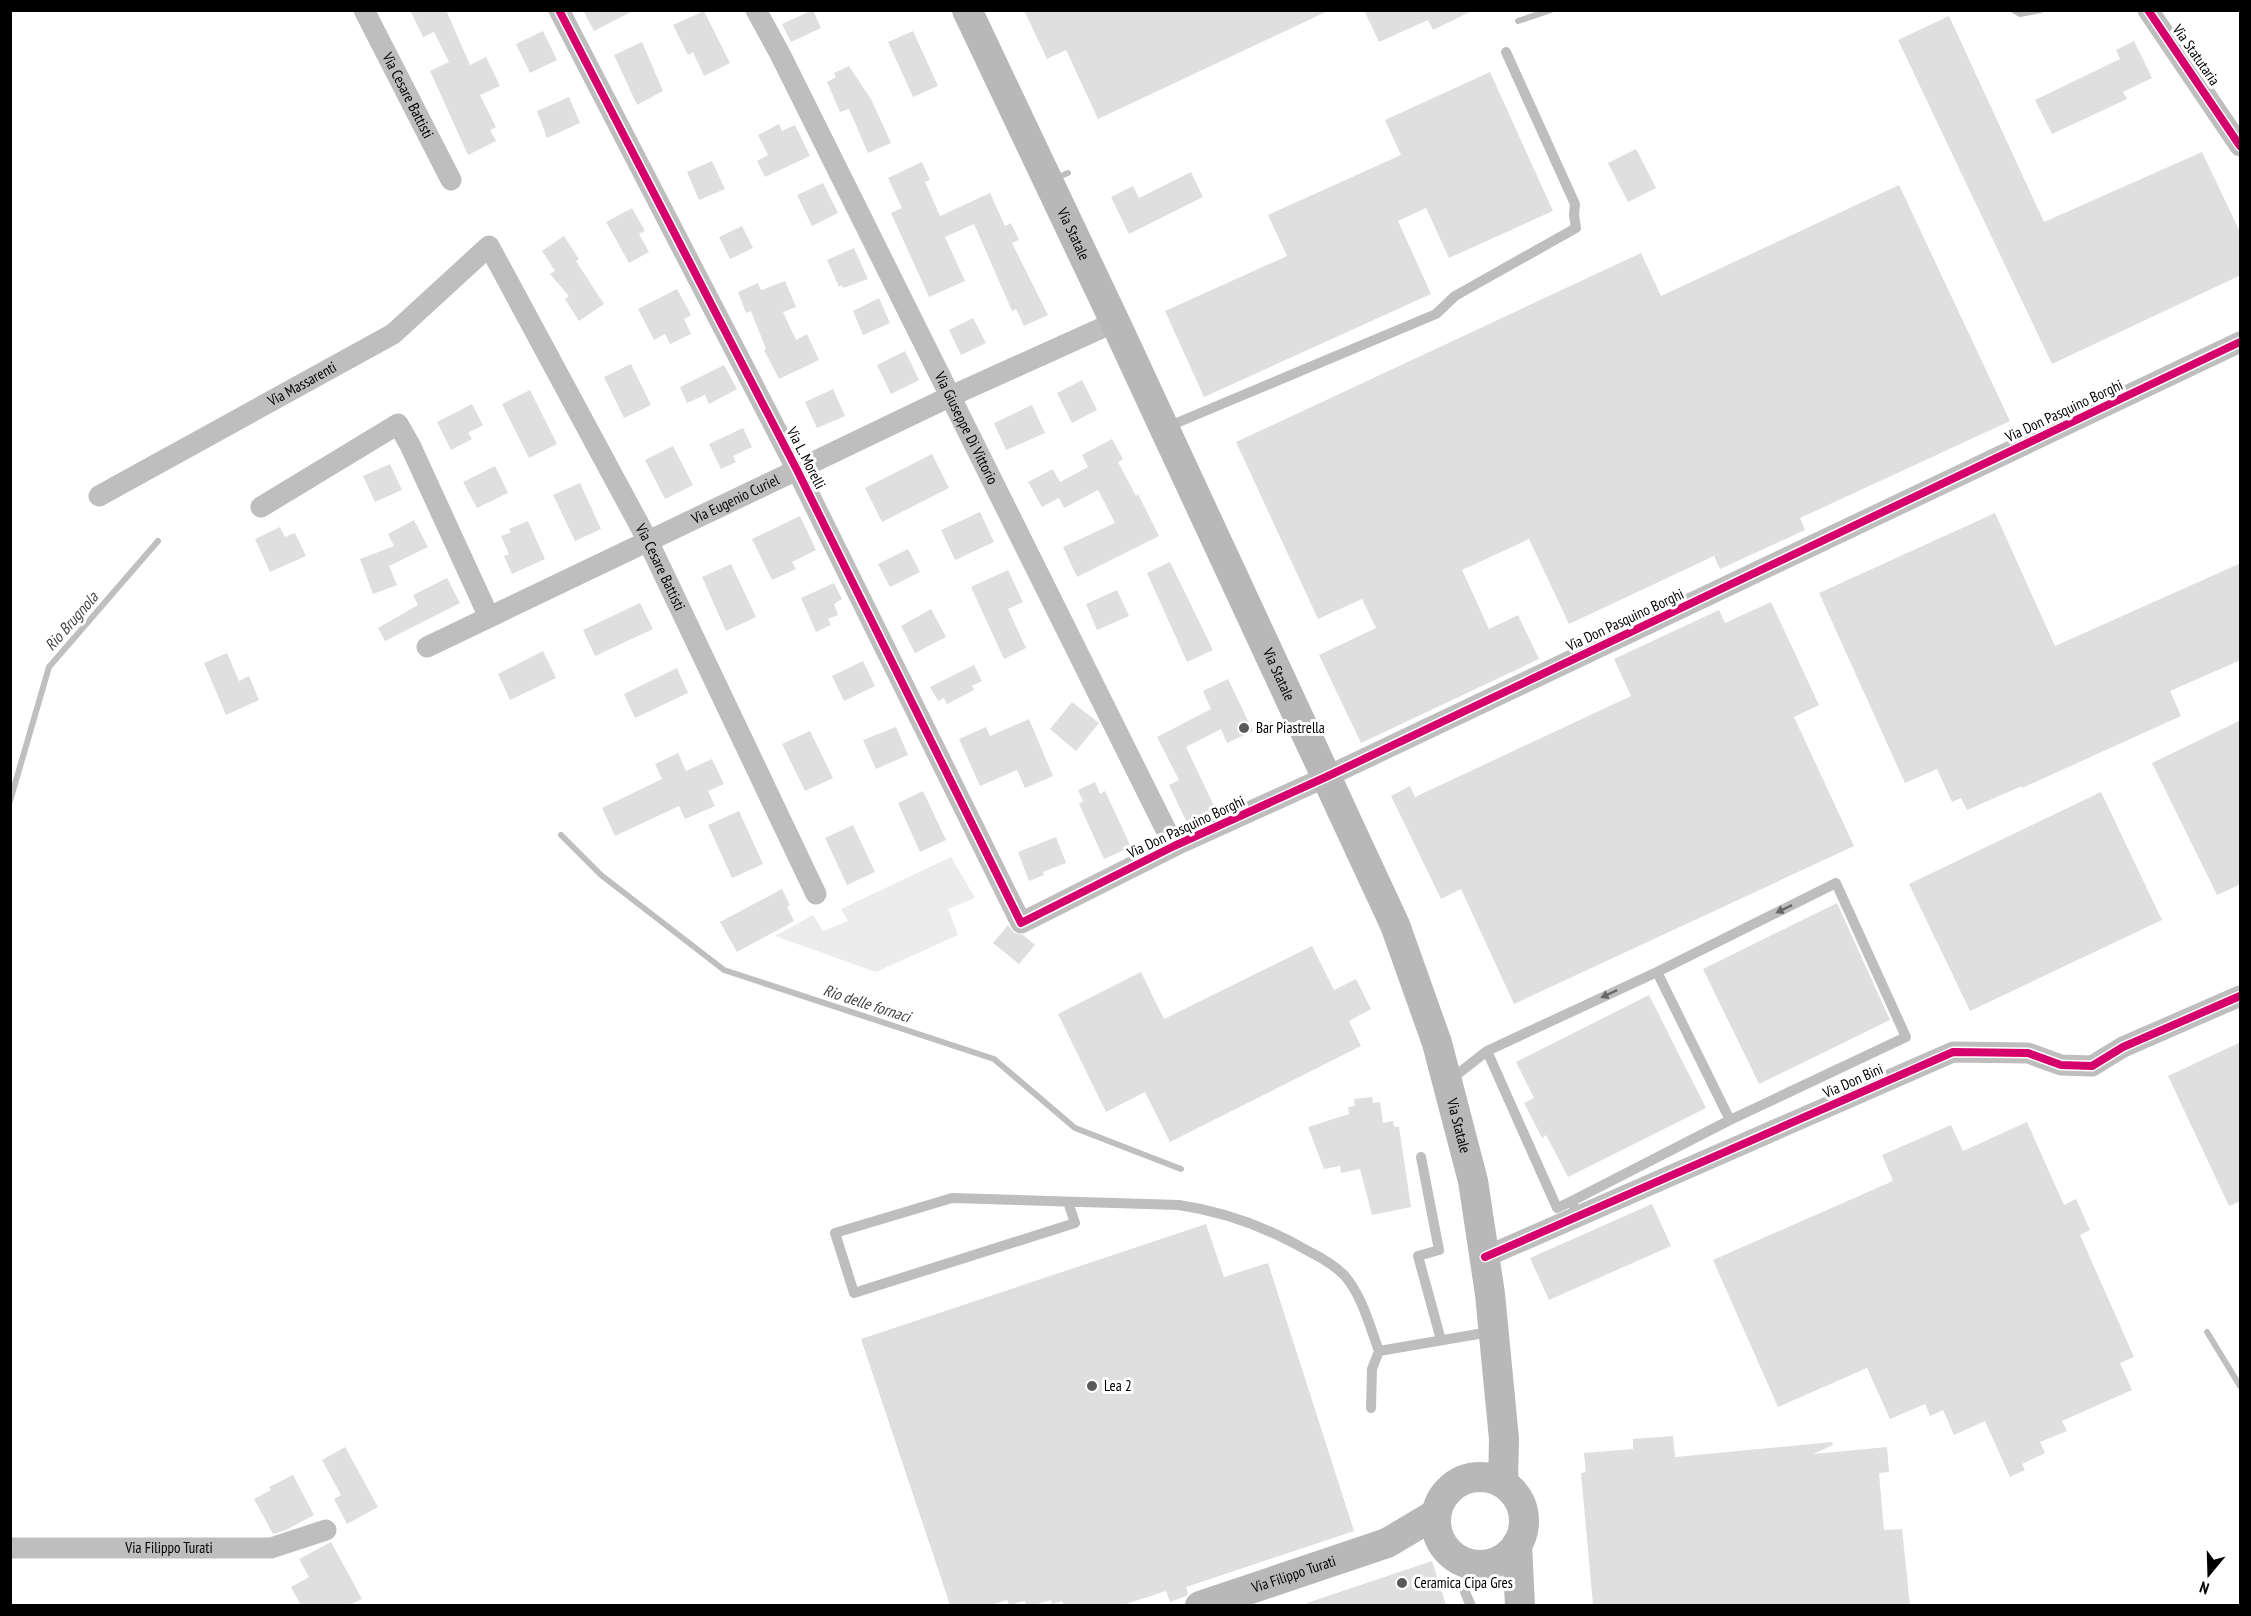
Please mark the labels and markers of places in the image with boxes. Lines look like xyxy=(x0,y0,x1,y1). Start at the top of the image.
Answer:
place label: Bar Piastrella xyxy=(1256,718,1325,737)
marker: Bar Piastrella xyxy=(1237,721,1251,735)
place label: Lea 2 xyxy=(1104,1376,1132,1395)
marker: Lea 2 xyxy=(1085,1379,1099,1393)
place label: Ceramica Cipa Gres xyxy=(1414,1573,1513,1592)
marker: Ceramica Cipa Gres xyxy=(1395,1576,1409,1590)

